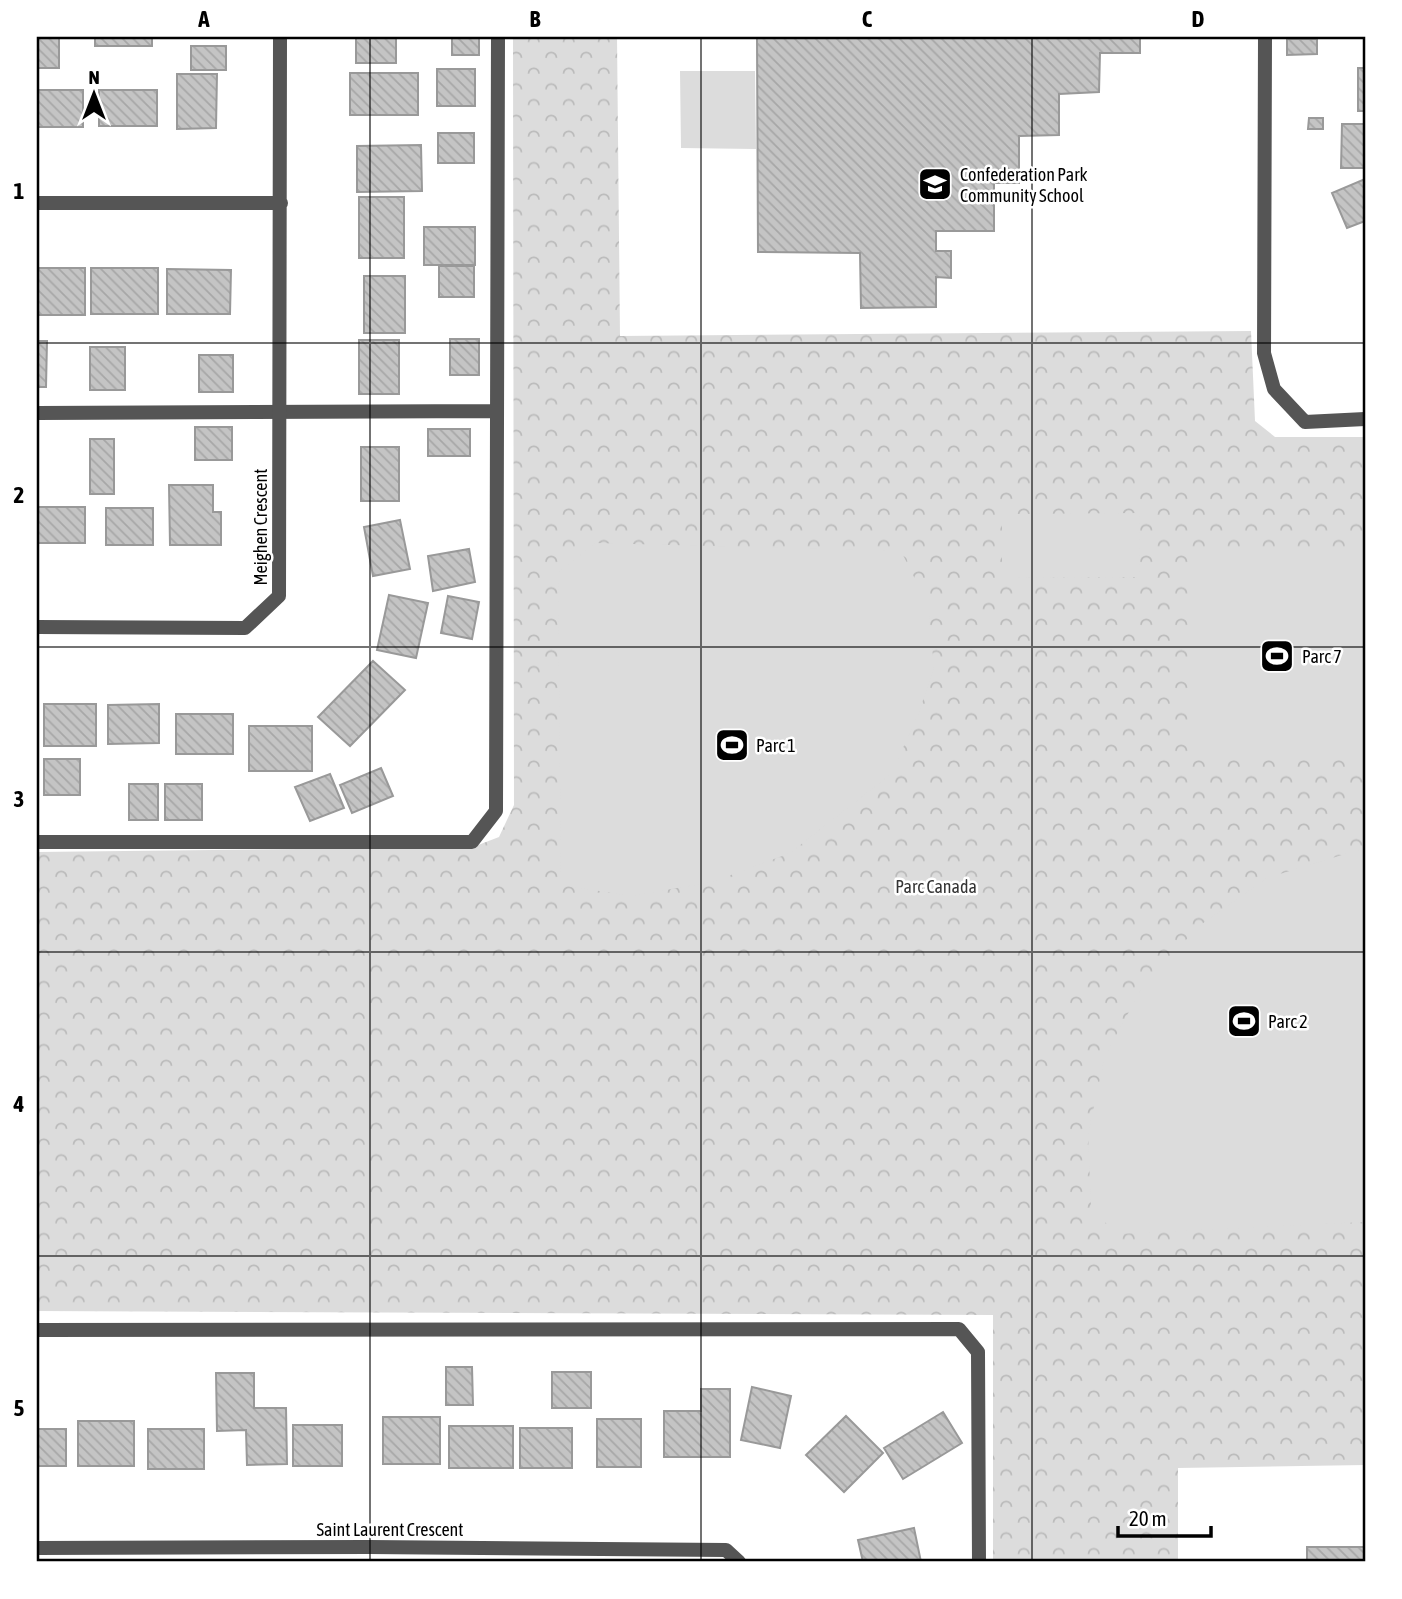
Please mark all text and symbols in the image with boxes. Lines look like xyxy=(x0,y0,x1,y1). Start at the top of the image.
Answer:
text: A xyxy=(197,6,210,32)
text: B xyxy=(530,6,541,32)
text: C xyxy=(862,6,873,32)
text: D xyxy=(1192,6,1205,32)
north arrow xyxy=(60,60,130,130)
text: N xyxy=(88,66,100,88)
place label: Confederation Park Community School xyxy=(960,164,1087,206)
school or university icon: Confederation Park Community School xyxy=(916,165,954,203)
text: 1 xyxy=(14,178,25,204)
street label: Meighen Crescent xyxy=(250,469,271,585)
text: 2 xyxy=(14,482,24,508)
sports icon: Parc 7 xyxy=(1258,637,1296,675)
place label: Parc 7 xyxy=(1302,646,1342,667)
sports icon: Parc 1 xyxy=(713,726,751,764)
place label: Parc 1 xyxy=(756,735,796,756)
text: 3 xyxy=(14,786,24,812)
park label: Parc Canada xyxy=(895,876,977,897)
sports icon: Parc 2 xyxy=(1225,1002,1263,1040)
place label: Parc 2 xyxy=(1268,1011,1308,1032)
text: 4 xyxy=(13,1091,25,1117)
text: 5 xyxy=(14,1395,25,1421)
scale bar xyxy=(1118,1494,1211,1538)
text: 20 m xyxy=(1129,1506,1167,1530)
street label: Saint Laurent Crescent xyxy=(316,1519,464,1540)

